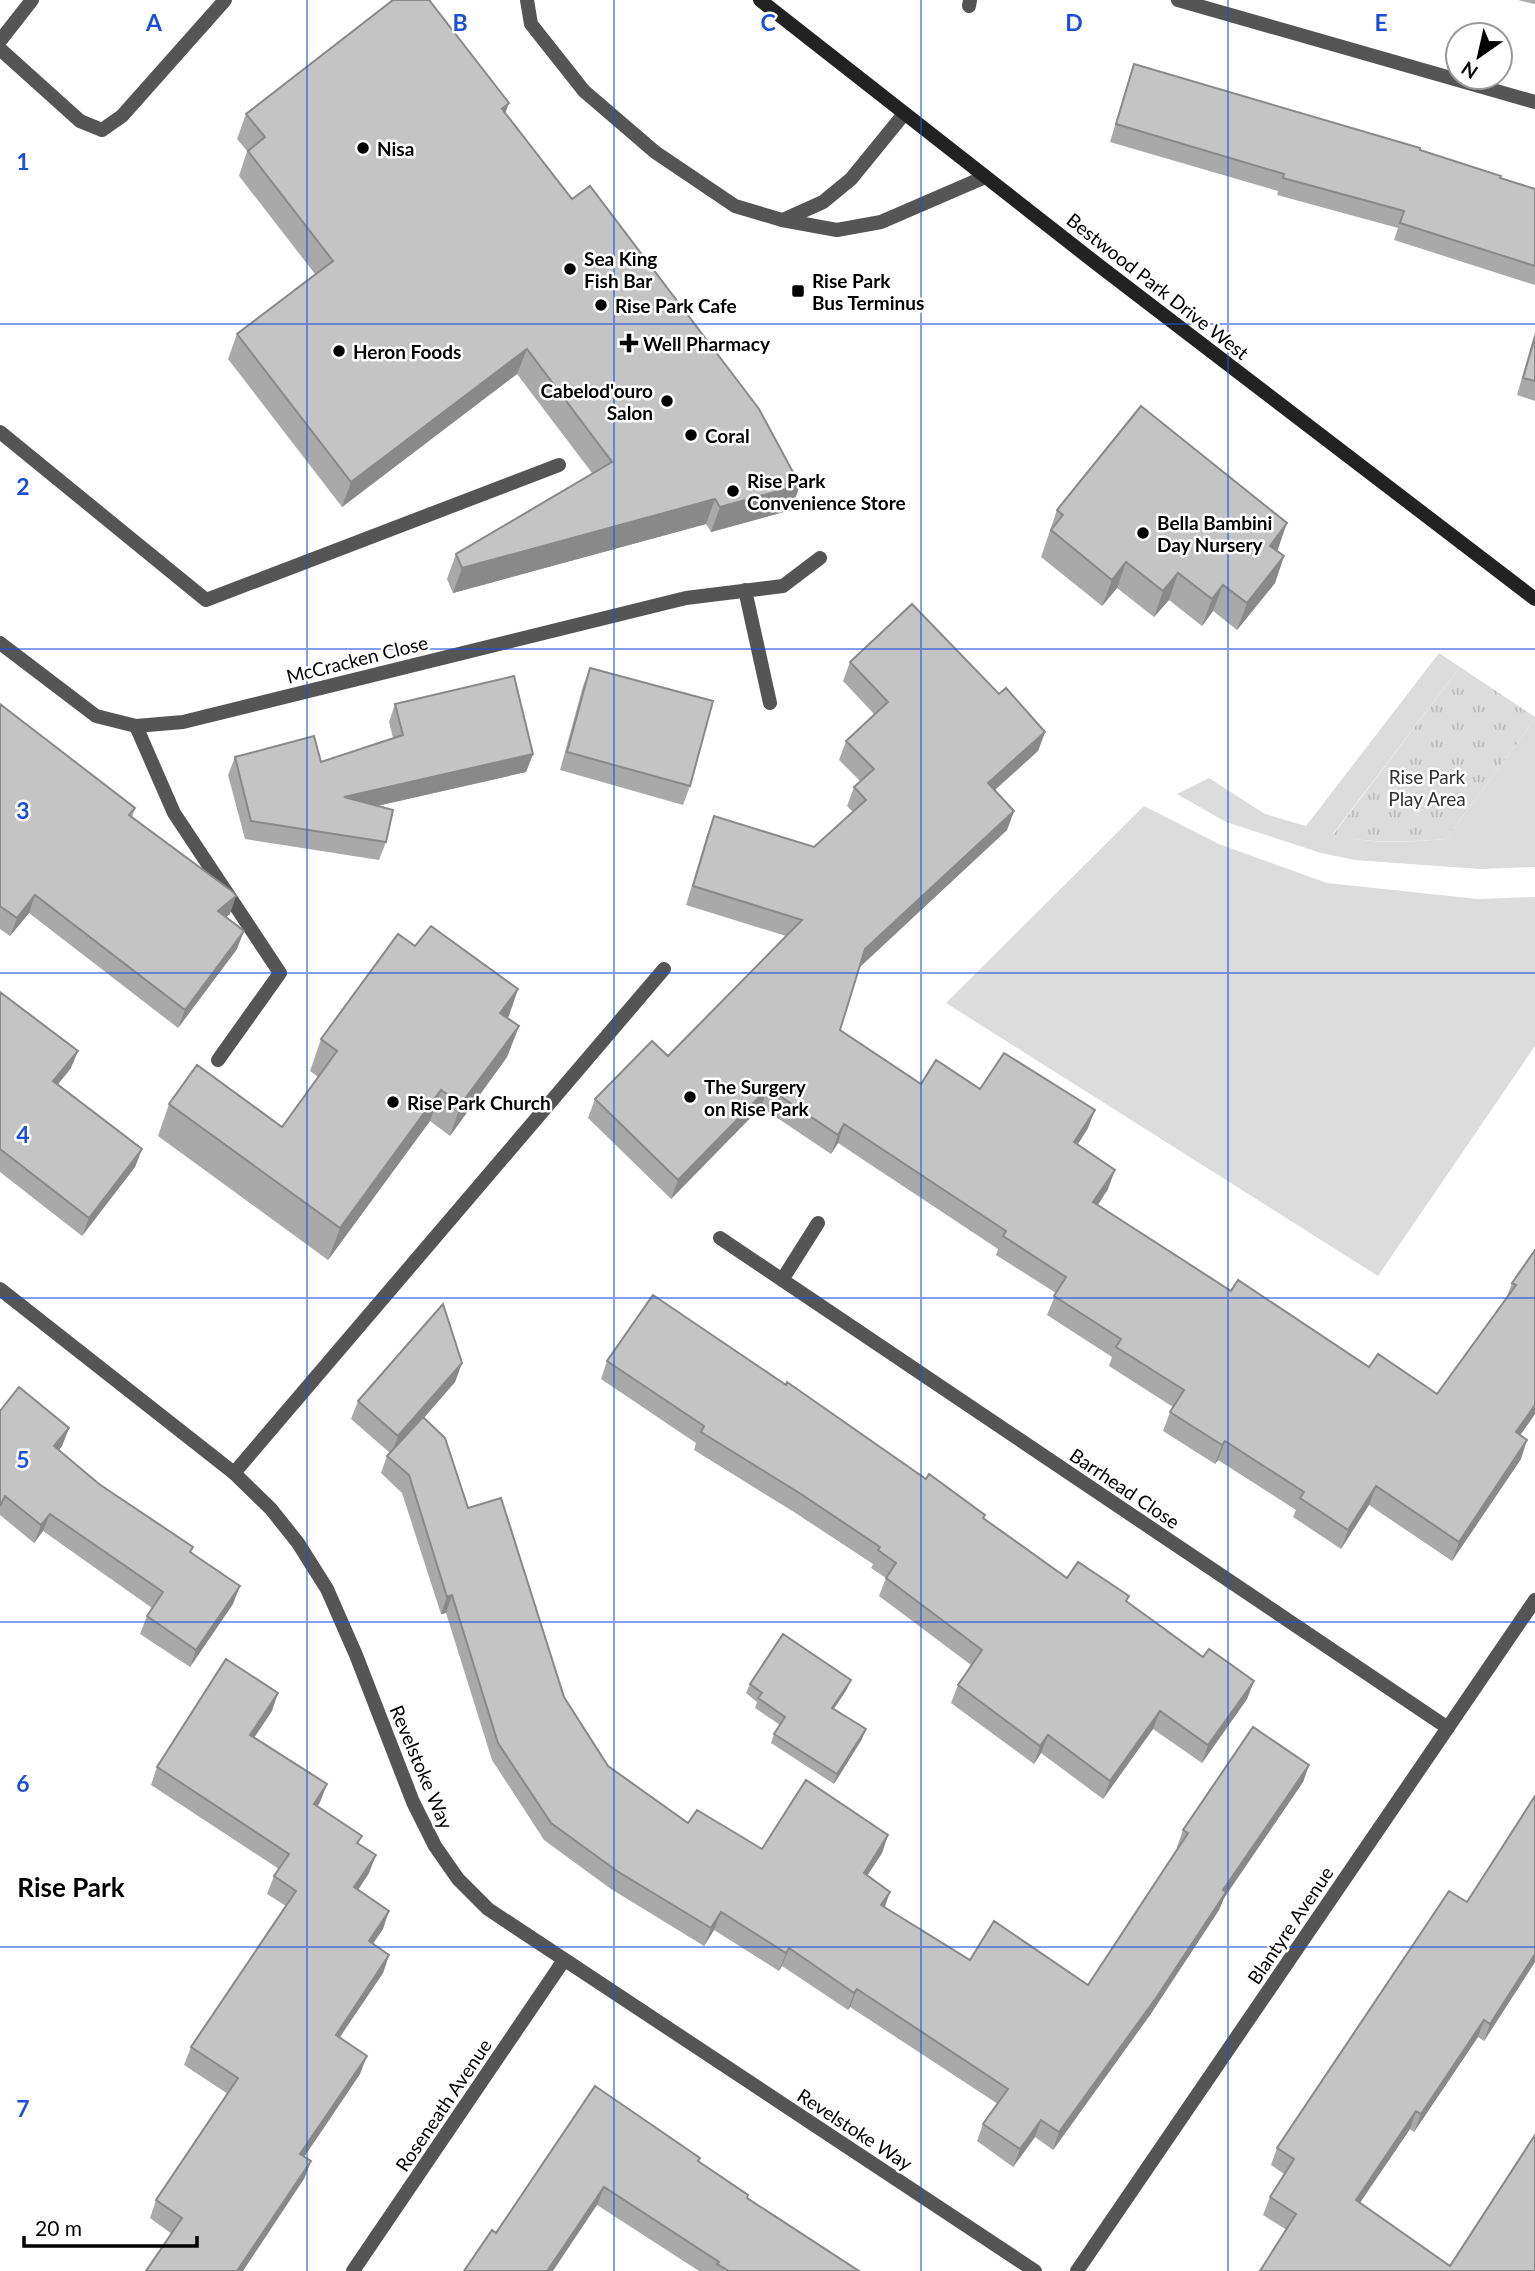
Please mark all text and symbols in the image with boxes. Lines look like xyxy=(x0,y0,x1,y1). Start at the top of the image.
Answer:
text: A xyxy=(145,8,163,36)
text: B xyxy=(452,8,468,36)
text: C xyxy=(760,8,776,36)
text: D xyxy=(1065,8,1083,36)
text: E xyxy=(1374,8,1388,36)
north arrow xyxy=(1444,21,1514,91)
text: N xyxy=(1457,57,1482,84)
place label: Nisa xyxy=(377,137,414,160)
marker: Nisa xyxy=(355,140,371,156)
text: 1 xyxy=(16,147,30,175)
street label: Bestwood Park Drive West xyxy=(1062,208,1254,364)
place label: Sea King Fish Bar xyxy=(584,247,657,292)
marker: Sea King Fish Bar xyxy=(562,261,578,277)
place label: Rise Park Bus Terminus xyxy=(812,269,924,314)
marker: Rise Park Bus Terminus xyxy=(790,283,806,299)
place label: Rise Park Cafe xyxy=(615,294,737,317)
marker: Rise Park Cafe xyxy=(593,297,609,313)
place label: Well Pharmacy xyxy=(643,332,771,355)
marker: Well Pharmacy xyxy=(621,335,637,351)
place label: Heron Foods xyxy=(353,340,461,363)
marker: Heron Foods xyxy=(331,343,347,359)
place label: Cabelod'ouro Salon xyxy=(541,379,653,424)
marker: Cabelod'ouro Salon xyxy=(659,393,675,409)
place label: Coral xyxy=(705,424,750,447)
marker: Coral xyxy=(683,427,699,443)
place label: Rise Park Convenience Store xyxy=(747,469,906,514)
text: 2 xyxy=(16,472,30,500)
marker: Rise Park Convenience Store xyxy=(725,483,741,499)
place label: Bella Bambini Day Nursery xyxy=(1157,511,1272,556)
marker: Bella Bambini Day Nursery xyxy=(1135,525,1151,541)
street label: McCracken Close xyxy=(284,630,430,688)
park label: Rise Park Play Area xyxy=(1388,765,1466,810)
text: 3 xyxy=(16,796,30,824)
place label: The Surgery on Rise Park xyxy=(704,1075,809,1120)
marker: The Surgery on Rise Park xyxy=(682,1089,698,1105)
place label: Rise Park Church xyxy=(407,1091,551,1114)
marker: Rise Park Church xyxy=(385,1094,401,1110)
text: 4 xyxy=(16,1120,30,1148)
street label: Barrhead Close xyxy=(1066,1443,1184,1533)
text: 5 xyxy=(16,1445,30,1473)
street label: Revelstoke Way xyxy=(386,1702,459,1833)
text: 6 xyxy=(16,1769,30,1797)
street label: Blantyre Avenue xyxy=(1242,1862,1338,1988)
district label: Rise Park xyxy=(17,1871,125,1903)
street label: Roseneath Avenue xyxy=(390,2034,496,2176)
street label: Revelstoke Way xyxy=(793,2083,917,2175)
text: 7 xyxy=(16,2094,30,2122)
scale bar xyxy=(24,2204,198,2248)
text: 20 m xyxy=(35,2215,82,2240)

